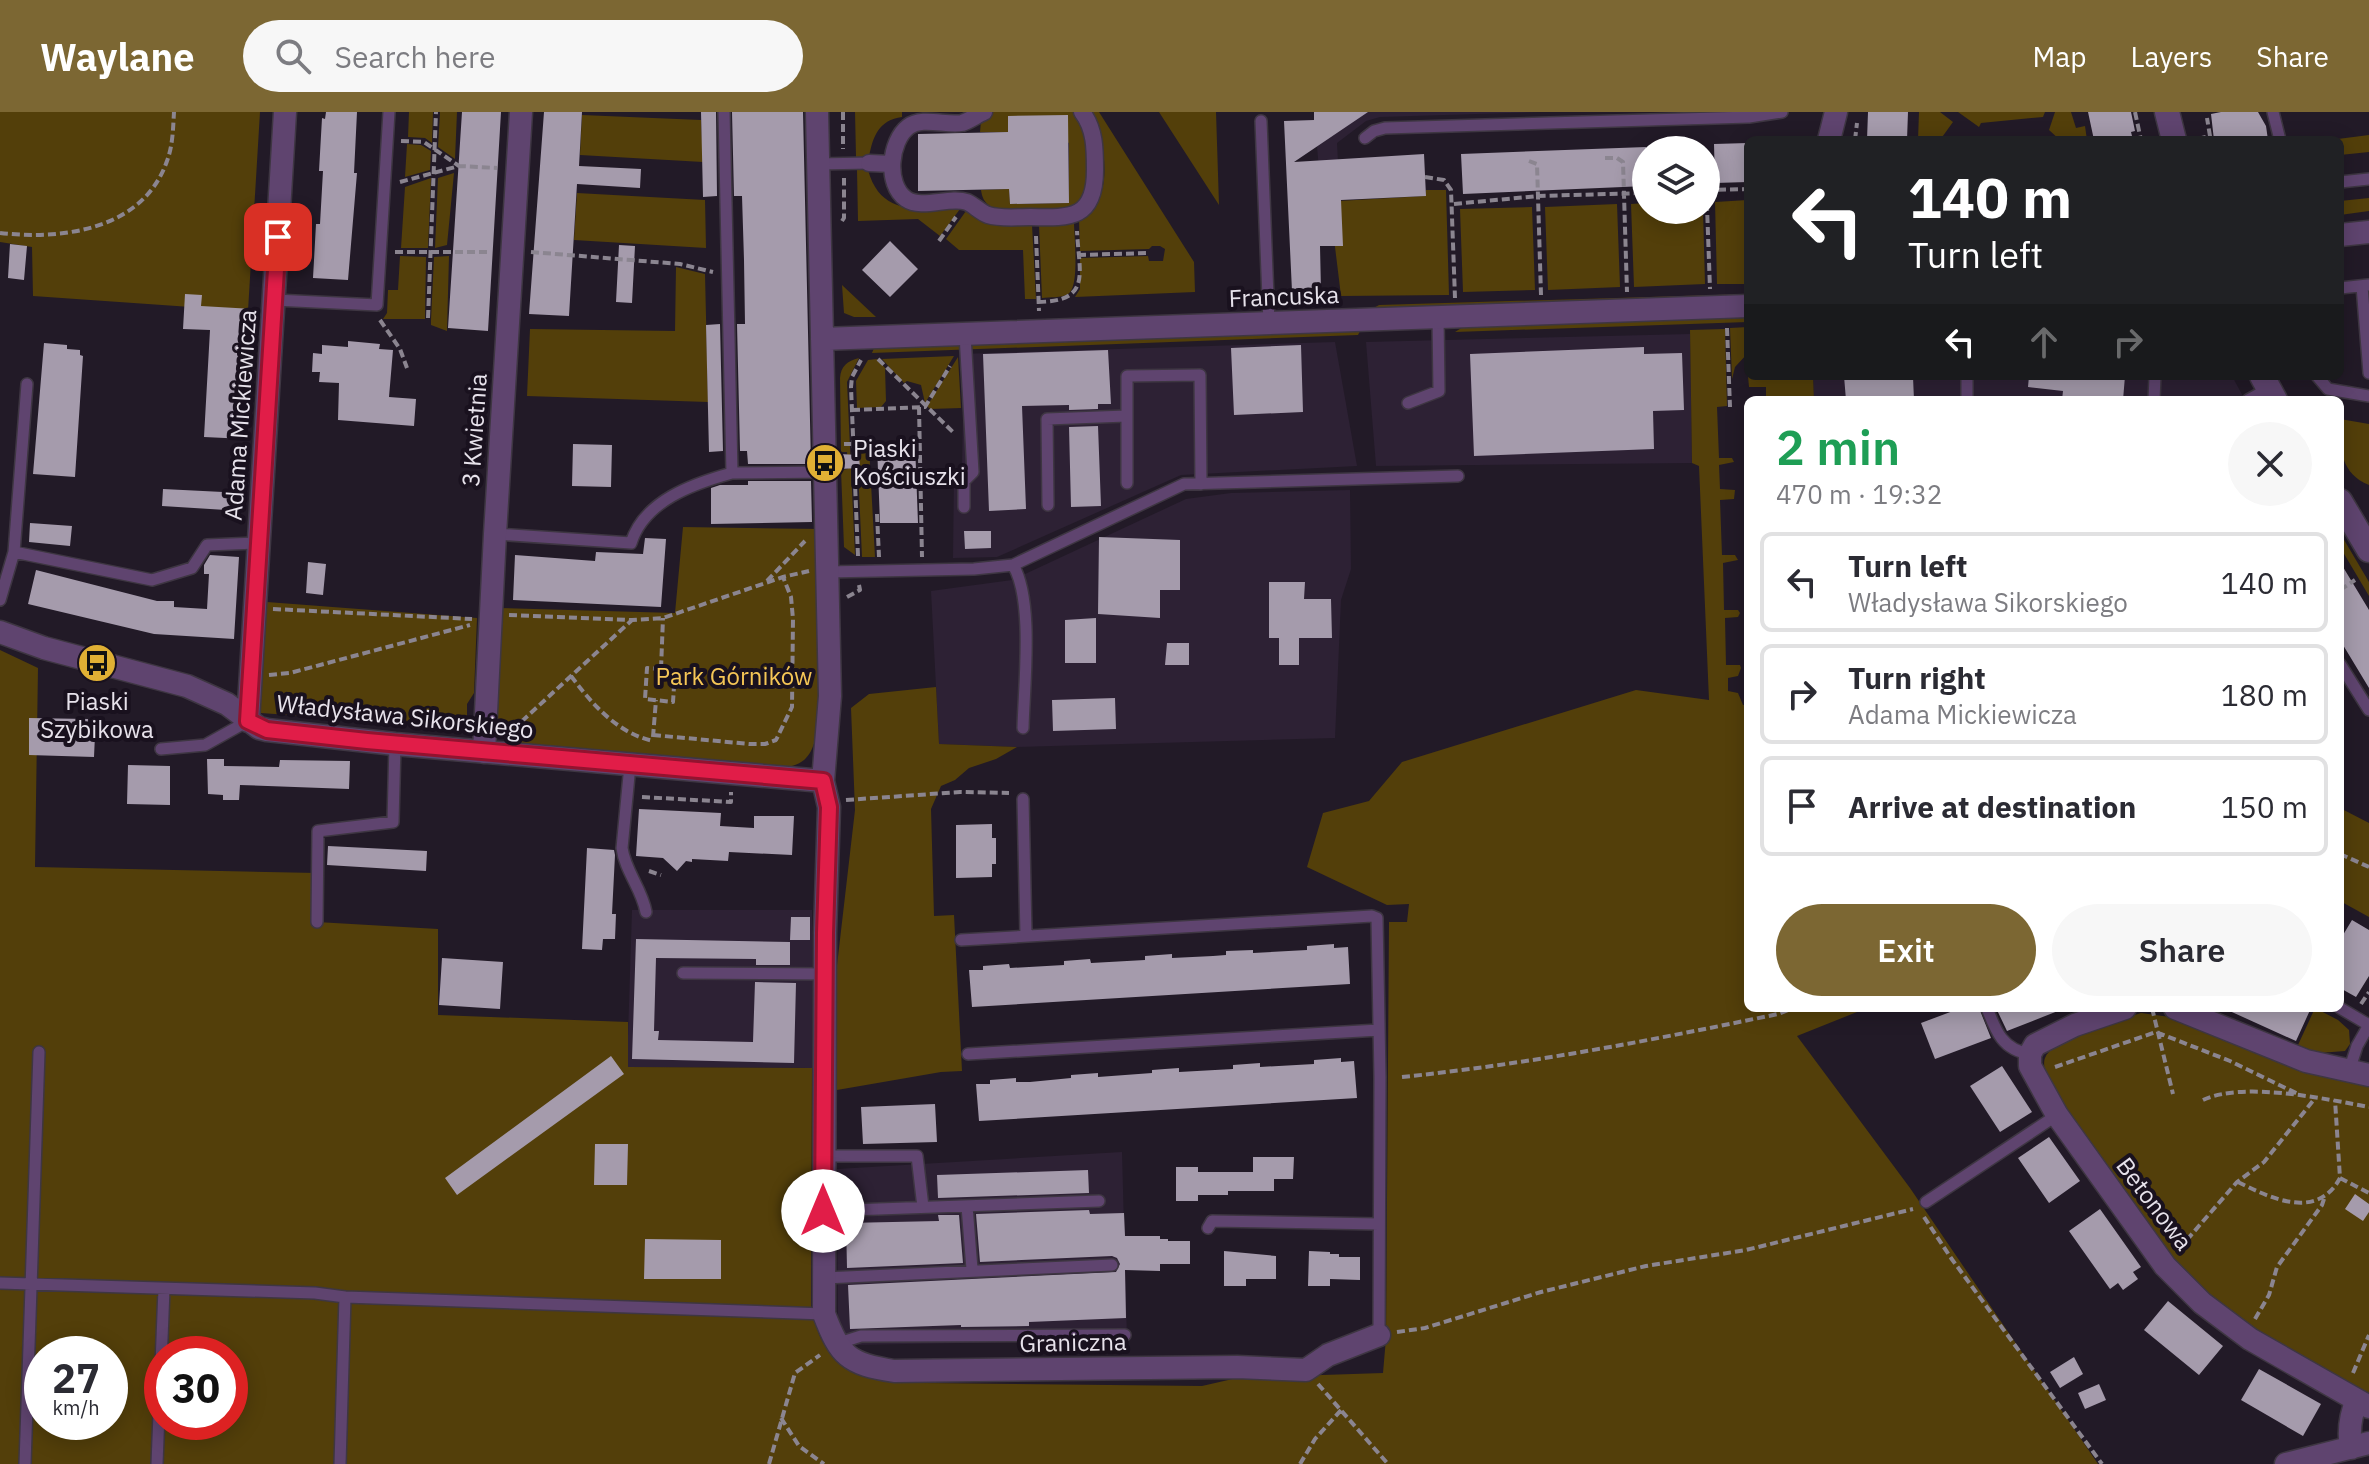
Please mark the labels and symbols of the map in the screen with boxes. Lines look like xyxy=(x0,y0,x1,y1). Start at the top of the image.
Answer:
pin xyxy=(244,203,312,271)
street label: Francuska xyxy=(1228,278,1340,314)
street label: Adama Mickiewicza xyxy=(217,308,263,521)
street label: 3 Kwietnia xyxy=(454,372,494,488)
place label: Piaski Kościuszki xyxy=(853,432,966,492)
bus stop icon: Piaski Kościuszki xyxy=(804,442,846,484)
bus stop icon: Piaski Szybikowa xyxy=(76,642,118,684)
park label: Park Górników xyxy=(656,660,812,692)
place label: Piaski Szybikowa xyxy=(40,685,154,745)
street label: Władysława Sikorskiego xyxy=(275,687,535,745)
street label: Betonowa xyxy=(2109,1150,2200,1257)
position arrow xyxy=(781,1169,865,1253)
street label: Graniczna xyxy=(1019,1325,1127,1359)
speed limit sign: 30 xyxy=(144,1336,248,1440)

